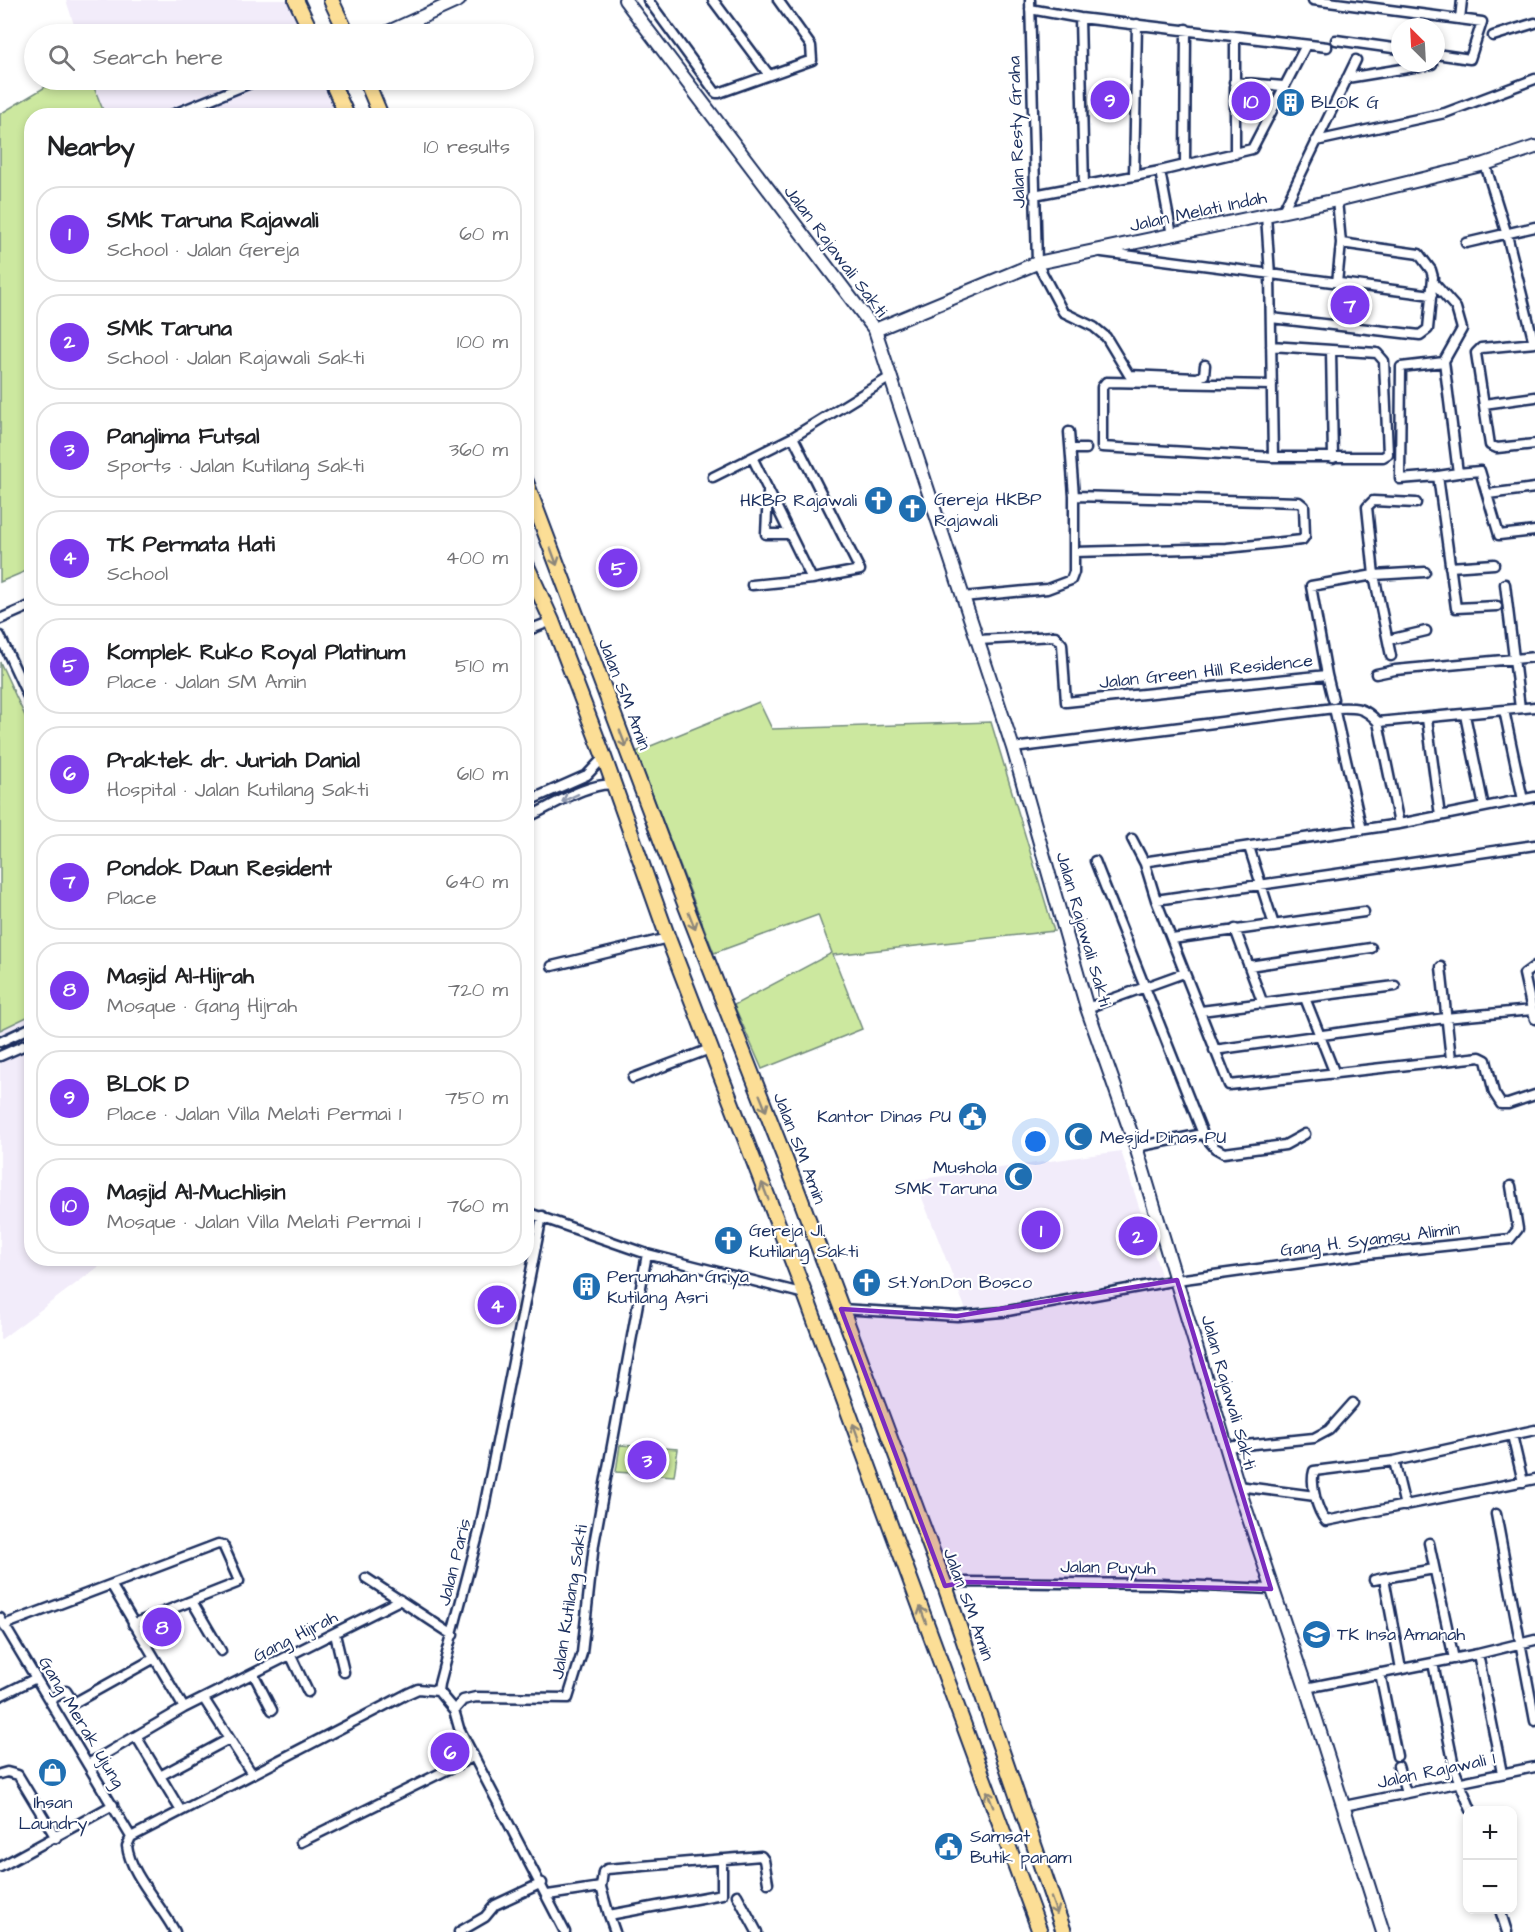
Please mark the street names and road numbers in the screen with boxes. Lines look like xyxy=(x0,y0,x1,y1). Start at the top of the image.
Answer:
street label: Jalan Resty Graha xyxy=(1001,55,1033,209)
street label: Jalan Rajawali Sakti xyxy=(778,180,894,323)
street label: Jalan Melati Indah xyxy=(1127,185,1269,238)
street label: Jalan SM Amin xyxy=(592,635,657,754)
street label: Jalan Green Hill Residence xyxy=(1098,648,1314,695)
street label: Jalan Rajawali Sakti xyxy=(1050,849,1118,1009)
street label: Jalan SM Amin xyxy=(767,1089,832,1208)
street label: Gang H. Syamsu Alimin xyxy=(1279,1216,1461,1264)
street label: Jalan Rajawali Sakti xyxy=(1195,1312,1263,1472)
street label: Jalan Paris xyxy=(432,1516,477,1608)
street label: Jalan Kutilang Sakti xyxy=(545,1523,595,1681)
street label: Jalan SM Amin xyxy=(937,1545,1000,1664)
street label: Jalan Puyuh xyxy=(1060,1554,1156,1582)
street label: Gang Hijrah xyxy=(249,1604,342,1669)
street label: Gang Merak Ujung xyxy=(31,1652,131,1793)
street label: Jalan Rajawali 1 xyxy=(1375,1746,1497,1795)

